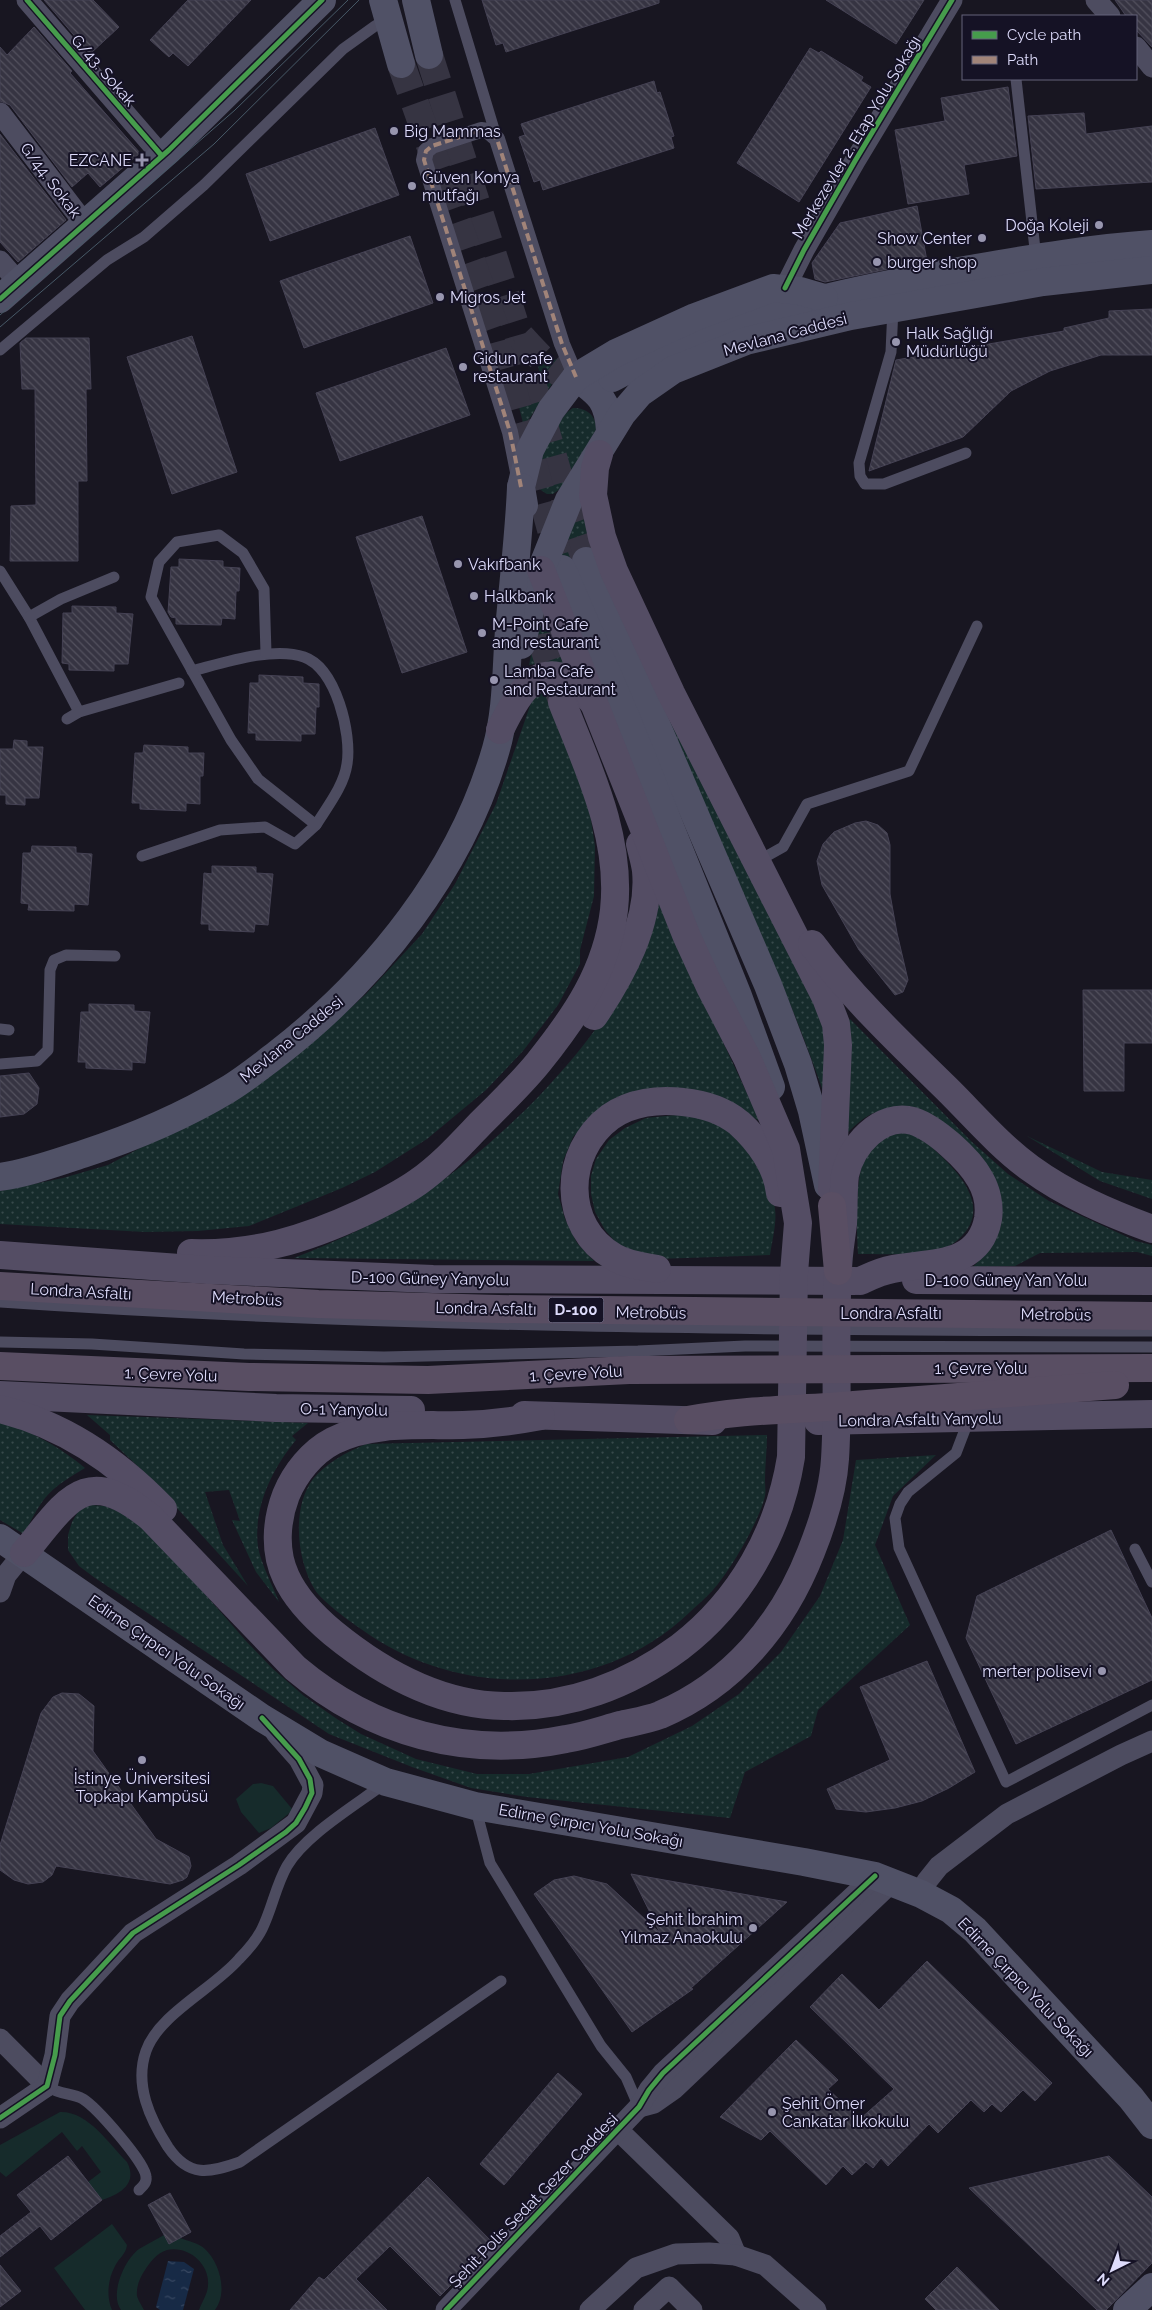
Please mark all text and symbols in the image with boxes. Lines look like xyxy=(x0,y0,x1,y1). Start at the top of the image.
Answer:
legend xyxy=(962,15,1137,80)
text: Cycle path xyxy=(1007,26,1081,44)
street label: G/43. Sokak xyxy=(67,31,140,111)
street label: Merkezevler 2. Etap Yolu Sokağı xyxy=(788,32,925,242)
text: Path xyxy=(1007,51,1038,69)
place label: Big Mammas xyxy=(404,122,501,141)
marker: Big Mammas xyxy=(388,125,400,137)
street label: G/44. Sokak xyxy=(16,139,85,222)
place label: EZCANE xyxy=(69,151,132,170)
marker: EZCANE xyxy=(136,154,148,166)
place label: Güven Konya mutfağı xyxy=(422,168,520,205)
marker: Güven Konya mutfağı xyxy=(406,180,418,192)
place label: Doğa Koleji xyxy=(1005,216,1089,235)
marker: Doğa Koleji xyxy=(1093,219,1105,231)
place label: Show Center xyxy=(877,229,972,248)
marker: Show Center xyxy=(976,232,988,244)
place label: burger shop xyxy=(887,253,977,272)
marker: burger shop xyxy=(871,256,883,268)
place label: Migros Jet xyxy=(450,288,527,307)
marker: Migros Jet xyxy=(434,291,446,303)
street label: Mevlana Caddesi xyxy=(721,309,849,360)
place label: Halk Sağlığı Müdürlüğü xyxy=(906,324,993,361)
marker: Halk Sağlığı Müdürlüğü xyxy=(890,336,902,348)
place label: Gidun cafe restaurant xyxy=(473,349,553,386)
marker: Gidun cafe restaurant xyxy=(457,361,469,373)
place label: Vakıfbank xyxy=(468,555,541,574)
marker: Vakıfbank xyxy=(452,558,464,570)
place label: Halkbank xyxy=(484,587,554,606)
marker: Halkbank xyxy=(468,590,480,602)
place label: M-Point Cafe and restaurant xyxy=(492,615,600,652)
marker: M-Point Cafe and restaurant xyxy=(476,627,488,639)
place label: Lamba Cafe and Restaurant xyxy=(504,662,617,699)
marker: Lamba Cafe and Restaurant xyxy=(488,674,500,686)
street label: Mevlana Caddesi xyxy=(236,992,347,1087)
street label: D-100 Güney Yanyolu xyxy=(351,1268,509,1289)
street label: D-100 Güney Yan Yolu xyxy=(925,1271,1087,1290)
street label: Londra Asfaltı xyxy=(30,1279,132,1304)
street label: Metrobüs xyxy=(211,1287,283,1310)
street label: Londra Asfaltı xyxy=(435,1298,537,1319)
road number: D-100 xyxy=(548,1298,604,1322)
street label: Metrobüs xyxy=(616,1302,687,1323)
street label: Londra Asfaltı xyxy=(840,1304,942,1323)
street label: Metrobüs xyxy=(1021,1304,1092,1325)
street label: 1. Çevre Yolu xyxy=(934,1359,1028,1378)
street label: 1. Çevre Yolu xyxy=(529,1362,623,1385)
street label: 1. Çevre Yolu xyxy=(124,1363,218,1386)
street label: O-1 Yanyolu xyxy=(300,1399,388,1420)
street label: Londra Asfaltı Yanyolu xyxy=(838,1409,1002,1430)
street label: Edirne Çırpıcı Yolu Sokağı xyxy=(85,1591,249,1714)
place label: merter polisevi xyxy=(982,1662,1092,1681)
marker: merter polisevi xyxy=(1096,1665,1108,1677)
marker: İstinye Üniversitesi Topkapı Kampüsü xyxy=(136,1754,148,1766)
place label: İstinye Üniversitesi Topkapı Kampüsü xyxy=(74,1768,210,1806)
street label: Edirne Çırpıcı Yolu Sokağı xyxy=(497,1800,685,1851)
place label: Şehit İbrahim Yılmaz Anaokulu xyxy=(621,1909,743,1947)
street label: Edirne Çırpıcı Yolu Sokağı xyxy=(954,1914,1097,2061)
marker: Şehit İbrahim Yılmaz Anaokulu xyxy=(747,1922,759,1934)
place label: Şehit Ömer Cankatar İlkokulu xyxy=(782,2093,909,2131)
marker: Şehit Ömer Cankatar İlkokulu xyxy=(766,2106,778,2118)
street label: Şehit Polis Sedat Gezer Caddesi xyxy=(445,2109,622,2291)
north arrow xyxy=(1087,2245,1137,2295)
text: N xyxy=(1094,2270,1113,2289)

